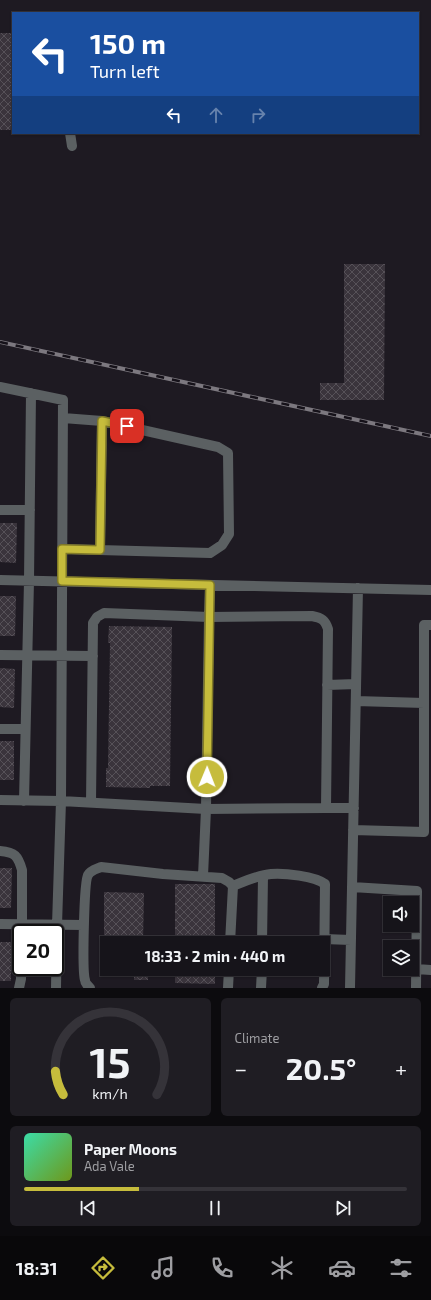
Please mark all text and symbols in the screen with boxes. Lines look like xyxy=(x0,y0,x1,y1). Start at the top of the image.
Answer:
text: 150 m xyxy=(90,26,166,60)
icon: left xyxy=(24,28,76,80)
text: Turn left xyxy=(90,60,160,82)
icon: left xyxy=(163,104,185,126)
icon: ahead xyxy=(205,104,227,126)
icon: right xyxy=(247,104,269,126)
pin xyxy=(110,409,144,443)
icon: arrive xyxy=(116,415,138,437)
position arrow xyxy=(186,756,228,798)
map controls xyxy=(383,896,419,976)
button: sound xyxy=(383,896,419,932)
speed limit sign: 20 xyxy=(12,924,64,976)
button: layers xyxy=(383,940,419,976)
text: 18:33 · 2 min · 440 m xyxy=(145,947,285,965)
text: Climate xyxy=(235,1030,279,1046)
text: 15 xyxy=(90,1036,131,1086)
text: 20.5° xyxy=(286,1050,356,1086)
text: − xyxy=(235,1055,247,1081)
text: + xyxy=(395,1055,407,1081)
text: km/h xyxy=(93,1085,128,1102)
text: Paper Moons xyxy=(84,1140,177,1158)
text: Ada Vale xyxy=(84,1158,135,1174)
icon: previous xyxy=(77,1197,99,1219)
icon: pause xyxy=(204,1197,226,1219)
icon: next xyxy=(332,1197,354,1219)
icon: directions xyxy=(89,1254,117,1282)
icon: music xyxy=(149,1254,177,1282)
icon: phone xyxy=(208,1254,236,1282)
icon: climate xyxy=(268,1254,296,1282)
icon: car xyxy=(328,1254,356,1282)
icon: filters xyxy=(387,1254,415,1282)
text: 18:31 xyxy=(16,1257,57,1279)

